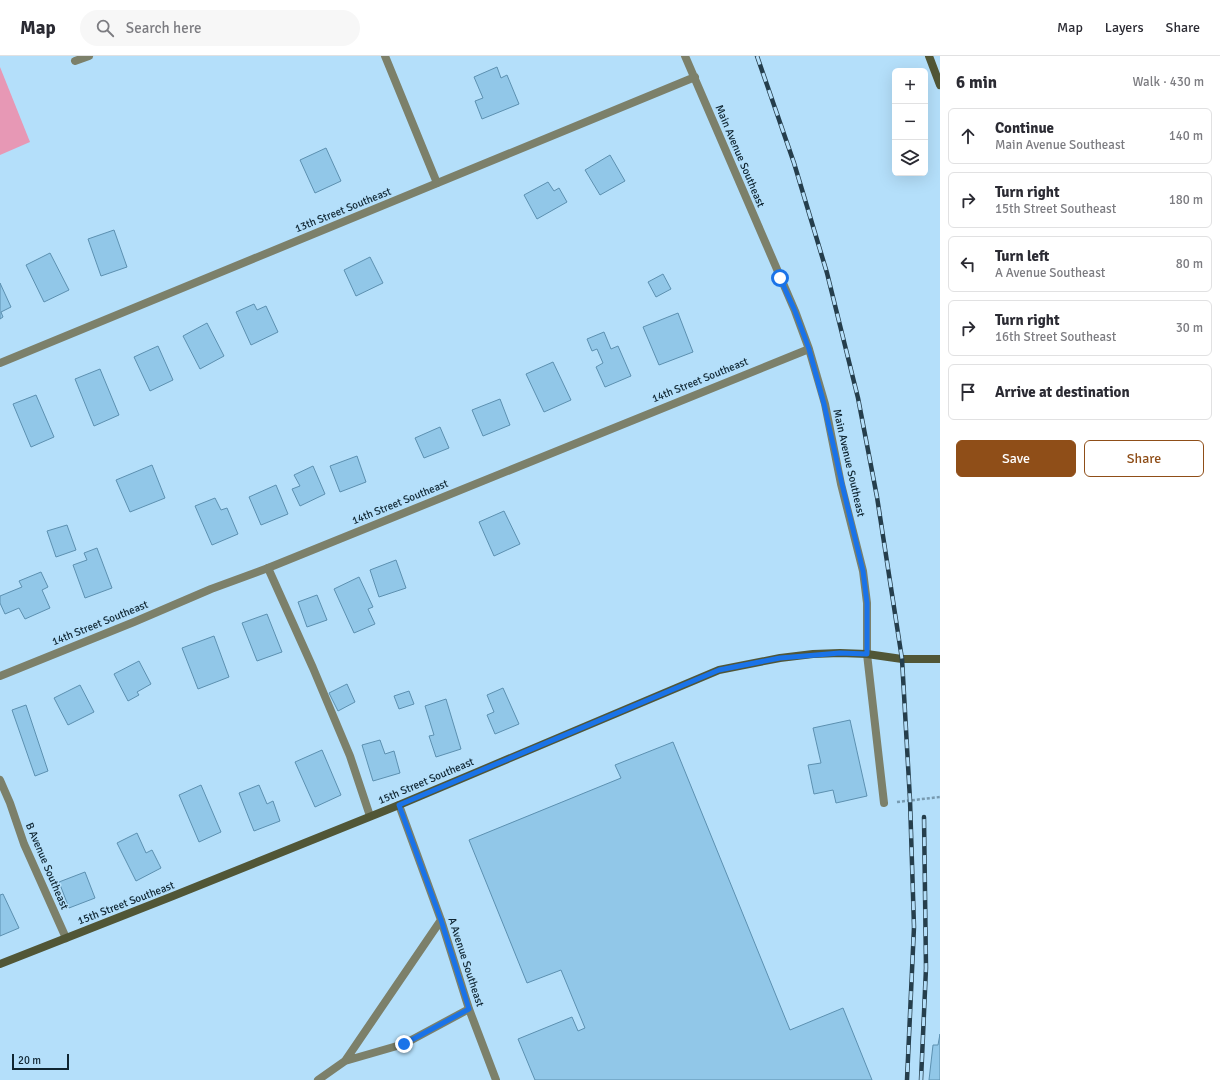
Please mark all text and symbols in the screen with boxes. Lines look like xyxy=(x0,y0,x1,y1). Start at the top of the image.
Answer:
search box xyxy=(80,10,360,46)
text: Map xyxy=(20,16,56,40)
icon: search xyxy=(94,17,116,39)
text: Search here xyxy=(126,19,201,37)
text: Map xyxy=(1057,19,1083,36)
text: Layers xyxy=(1105,19,1144,36)
text: Share xyxy=(1166,19,1200,36)
map controls xyxy=(892,68,928,176)
button: + xyxy=(892,68,928,104)
text: 6 min xyxy=(956,72,997,93)
text: Walk · 430 m xyxy=(1133,74,1204,90)
street label: Main Avenue Southeast xyxy=(712,103,768,209)
button: − xyxy=(892,104,928,140)
text: Continue xyxy=(995,119,1054,137)
icon: ahead xyxy=(957,125,979,147)
text: 140 m xyxy=(1169,128,1203,144)
text: Main Avenue Southeast xyxy=(995,137,1125,153)
button: layers xyxy=(892,140,928,176)
text: Turn right xyxy=(995,183,1060,201)
street label: 13th Street Southeast xyxy=(293,185,393,235)
icon: right xyxy=(957,189,979,211)
text: 180 m xyxy=(1169,192,1203,208)
text: 15th Street Southeast xyxy=(995,201,1116,217)
text: Turn left xyxy=(995,247,1049,265)
icon: left xyxy=(957,253,979,275)
text: 80 m xyxy=(1176,256,1203,272)
text: A Avenue Southeast xyxy=(995,265,1105,281)
route start xyxy=(771,269,789,287)
text: Turn right xyxy=(995,311,1060,329)
icon: right xyxy=(957,317,979,339)
text: 30 m xyxy=(1176,320,1203,336)
text: 16th Street Southeast xyxy=(995,329,1116,345)
street label: 14th Street Southeast xyxy=(650,355,750,405)
icon: arrive xyxy=(957,381,979,403)
text: Arrive at destination xyxy=(995,383,1130,401)
street label: Main Avenue Southeast xyxy=(830,408,868,518)
button: Save xyxy=(956,440,1076,477)
button: Share xyxy=(1084,440,1204,477)
street label: 14th Street Southeast xyxy=(350,477,450,527)
street label: 14th Street Southeast xyxy=(50,598,150,648)
street label: 15th Street Southeast xyxy=(376,755,476,807)
street label: B Avenue Southeast xyxy=(23,820,71,912)
street label: 15th Street Southeast xyxy=(76,878,176,927)
street label: A Avenue Southeast xyxy=(445,916,487,1009)
route end xyxy=(395,1035,413,1053)
scale bar xyxy=(12,1052,69,1071)
text: 20 m xyxy=(18,1054,41,1067)

